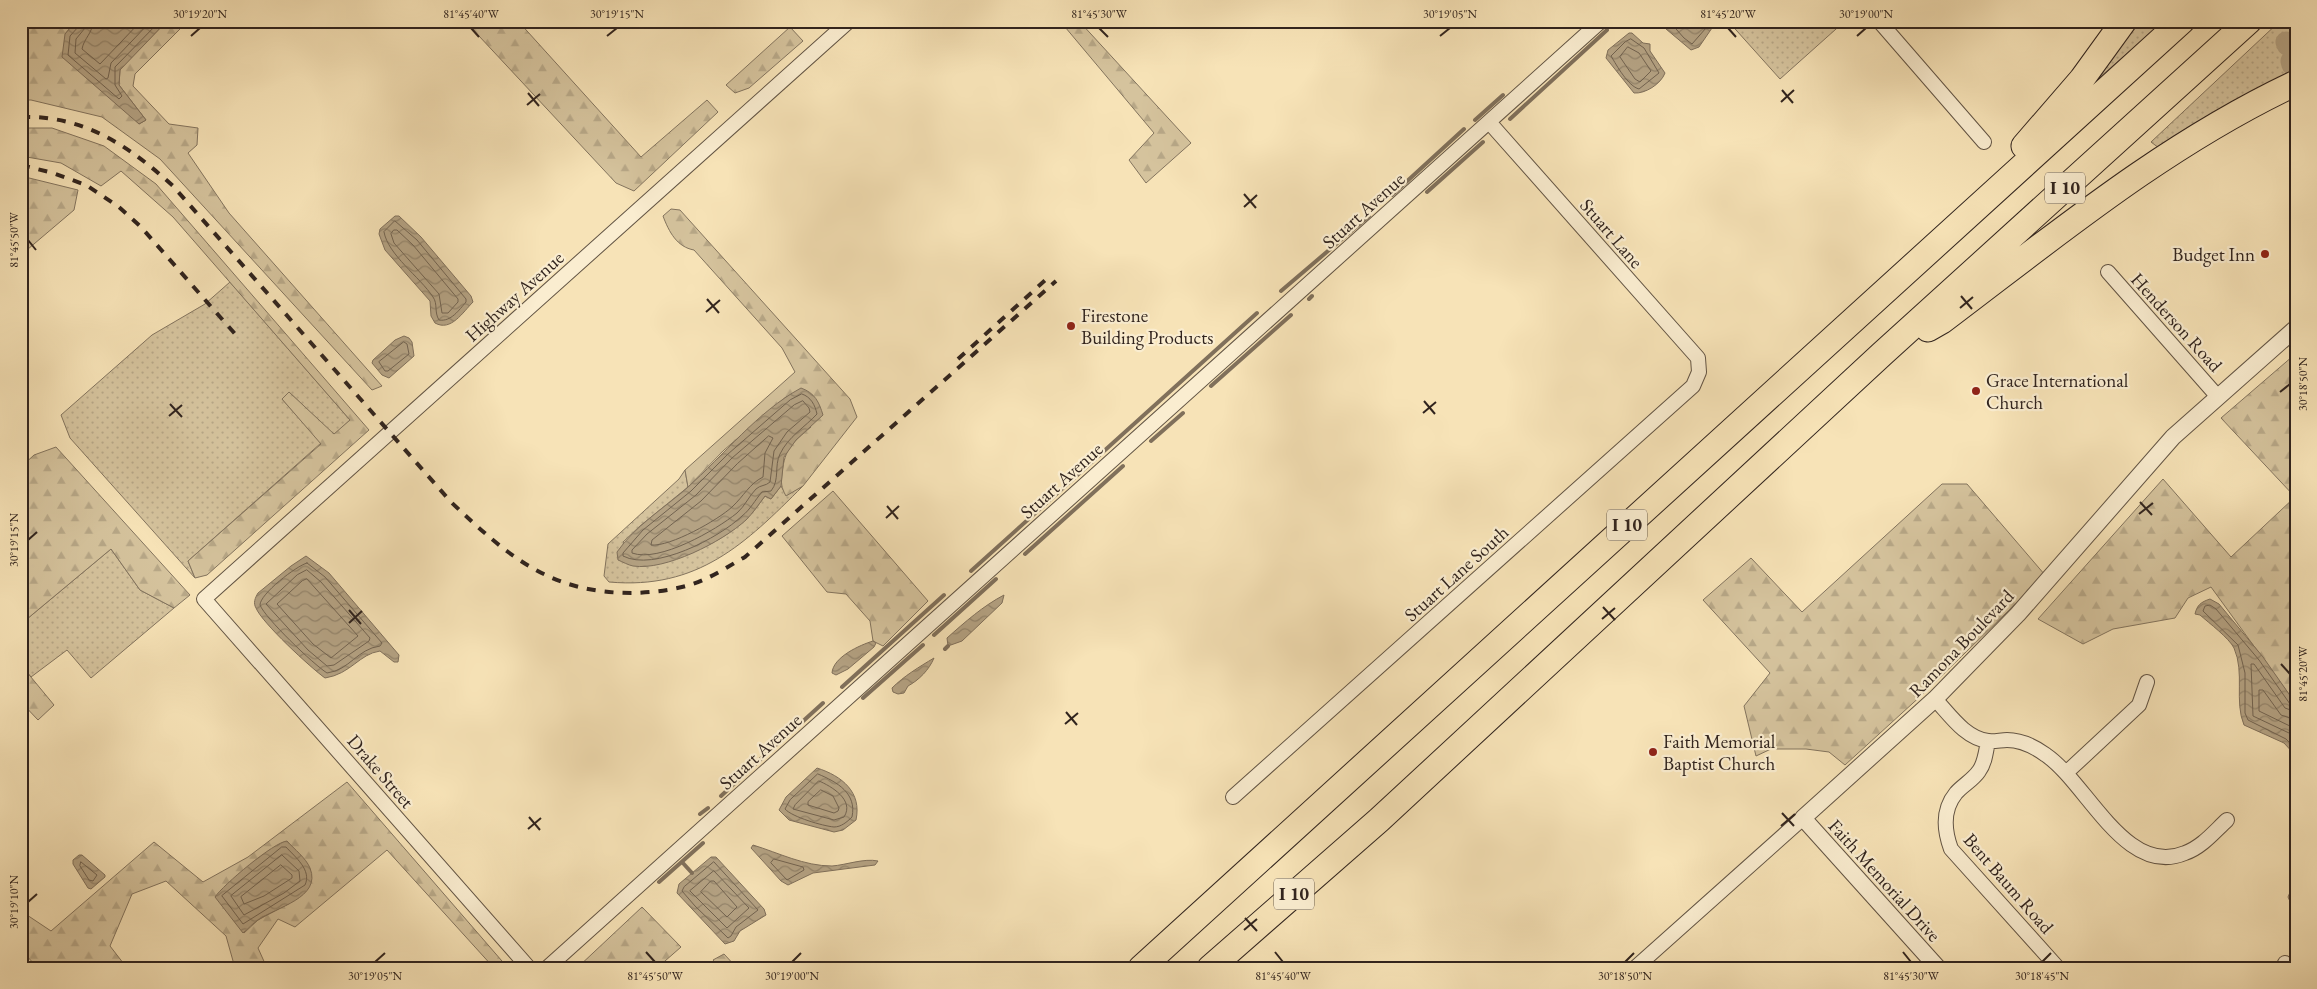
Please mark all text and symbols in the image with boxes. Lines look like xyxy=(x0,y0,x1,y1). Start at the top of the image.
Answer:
text: 30°19'20"N xyxy=(173,6,227,22)
text: 81°45'40"W xyxy=(443,6,500,22)
text: 30°19'15"N xyxy=(590,6,644,22)
text: 81°45'30"W xyxy=(1071,6,1128,22)
text: 30°19'05"N xyxy=(1423,6,1477,22)
text: 81°45'20"W xyxy=(1700,6,1757,22)
text: 30°19'00"N xyxy=(1839,6,1893,22)
street label: Stuart Avenue xyxy=(1317,167,1410,254)
road number: I 10 xyxy=(2045,172,2085,204)
street label: Stuart Lane xyxy=(1574,193,1649,273)
text: 81°45'50"W xyxy=(6,211,22,268)
place label: Budget Inn xyxy=(2172,242,2255,267)
street label: Highway Avenue xyxy=(460,245,569,347)
marker: Budget Inn xyxy=(2259,248,2271,260)
street label: Henderson Road xyxy=(2125,267,2228,378)
place label: Firestone Building Products xyxy=(1081,303,1213,350)
marker: Firestone Building Products xyxy=(1065,320,1077,332)
text: 30°18'50"N xyxy=(2295,357,2311,411)
place label: Grace International Church xyxy=(1986,368,2129,415)
marker: Grace International Church xyxy=(1970,385,1982,397)
street label: Stuart Avenue xyxy=(1015,437,1108,524)
road number: I 10 xyxy=(1607,510,1647,540)
text: 30°19'15"N xyxy=(6,513,22,567)
street label: Stuart Lane South xyxy=(1399,520,1514,627)
street label: Ramona Boulevard xyxy=(1903,584,2020,703)
text: 81°45'20"W xyxy=(2295,645,2311,702)
street label: Stuart Avenue xyxy=(714,708,807,795)
street label: Drake Street xyxy=(342,729,420,814)
place label: Faith Memorial Baptist Church xyxy=(1663,729,1776,776)
marker: Faith Memorial Baptist Church xyxy=(1647,746,1659,758)
street label: Faith Memorial Drive xyxy=(1823,814,1946,947)
street label: Bent Baum Road xyxy=(1958,828,2059,939)
text: 30°19'10"N xyxy=(6,875,22,929)
road number: I 10 xyxy=(1274,879,1314,910)
text: 30°19'05"N xyxy=(348,968,402,984)
text: 81°45'50"W xyxy=(627,968,684,984)
text: 30°19'00"N xyxy=(765,968,819,984)
text: 81°45'40"W xyxy=(1255,968,1312,984)
text: 30°18'50"N xyxy=(1598,968,1652,984)
text: 81°45'30"W xyxy=(1883,968,1940,984)
text: 30°18'45"N xyxy=(2015,968,2069,984)

